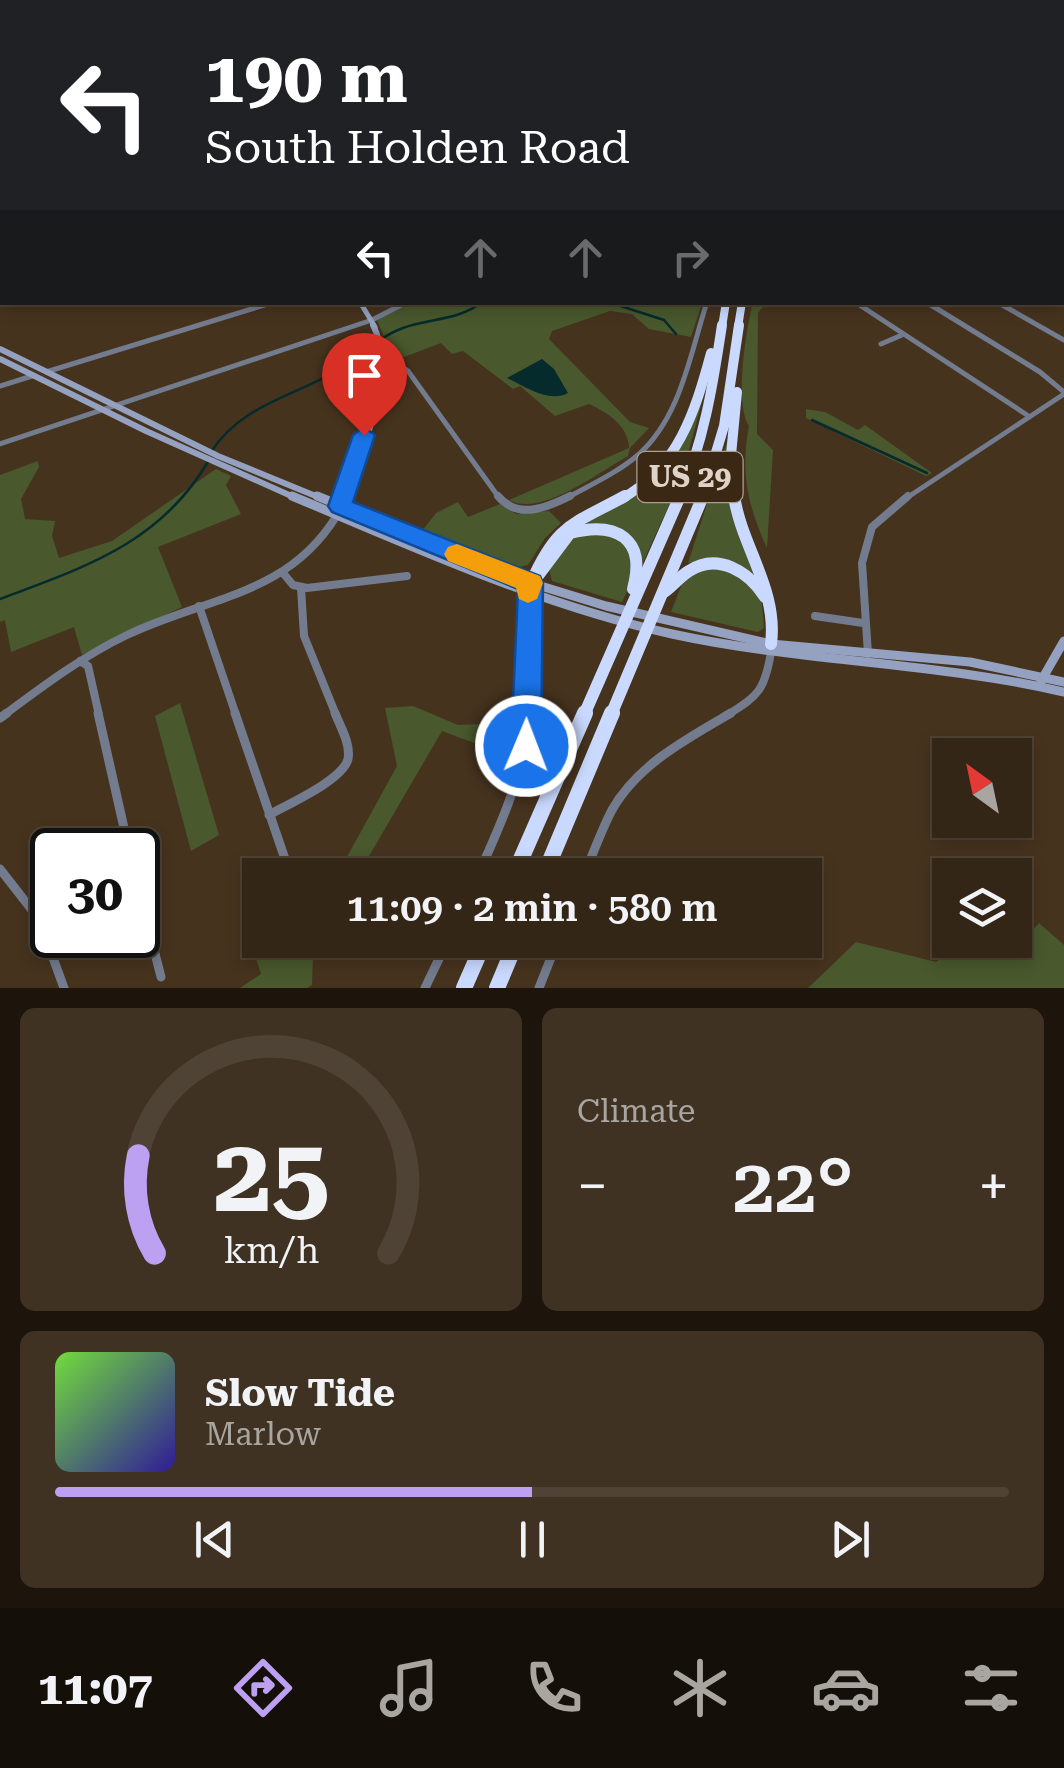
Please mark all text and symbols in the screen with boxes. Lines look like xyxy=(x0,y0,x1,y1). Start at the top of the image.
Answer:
text: 190 m xyxy=(205,37,408,119)
icon: left xyxy=(40,40,170,170)
text: South Holden Road xyxy=(205,121,630,174)
icon: left xyxy=(348,230,403,285)
icon: ahead xyxy=(453,230,508,285)
icon: ahead xyxy=(558,230,613,285)
icon: right xyxy=(663,230,718,285)
pin xyxy=(322,333,407,436)
icon: arrive xyxy=(337,348,392,403)
road number: US 29 xyxy=(638,452,742,502)
position arrow xyxy=(474,694,578,798)
north arrow xyxy=(932,738,1032,838)
map controls xyxy=(932,738,1032,958)
speed limit sign: 30 xyxy=(30,828,160,958)
button: layers xyxy=(932,858,1032,958)
text: 11:09 · 2 min · 580 m xyxy=(347,886,718,930)
text: Climate xyxy=(577,1092,695,1130)
text: 25 xyxy=(213,1115,329,1236)
text: 22° xyxy=(732,1142,854,1230)
text: − xyxy=(577,1154,608,1218)
text: + xyxy=(978,1154,1009,1218)
text: km/h xyxy=(223,1230,319,1272)
text: Slow Tide xyxy=(205,1371,395,1415)
text: Marlow xyxy=(205,1415,321,1453)
icon: previous xyxy=(187,1512,242,1567)
icon: pause xyxy=(505,1512,560,1567)
icon: next xyxy=(823,1512,878,1567)
icon: directions xyxy=(228,1653,298,1723)
icon: music xyxy=(374,1653,444,1723)
icon: phone xyxy=(519,1653,589,1723)
icon: climate xyxy=(665,1653,735,1723)
icon: car xyxy=(811,1653,881,1723)
icon: filters xyxy=(956,1653,1026,1723)
text: 11:07 xyxy=(38,1662,153,1715)

